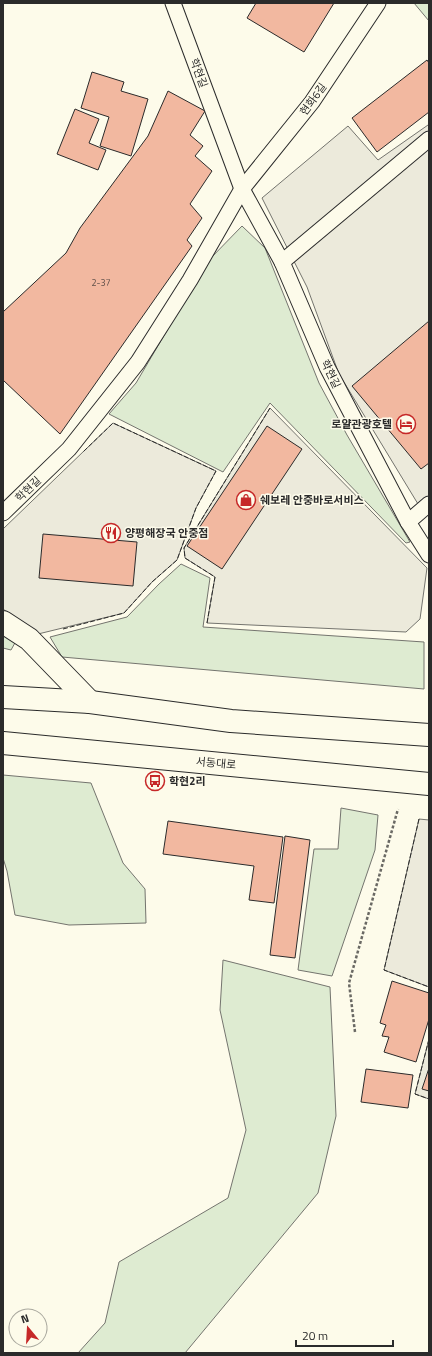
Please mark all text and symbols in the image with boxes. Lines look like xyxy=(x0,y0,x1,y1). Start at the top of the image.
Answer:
street label: 학현길 xyxy=(186,56,212,90)
street label: 현화6길 xyxy=(296,80,330,118)
house number: 2-37 xyxy=(91,276,111,289)
street label: 학현길 xyxy=(317,357,345,391)
hotel icon: 로얄관광호텔 xyxy=(395,413,417,435)
place label: 로얄관광호텔 xyxy=(331,416,392,432)
street label: 학현길 xyxy=(12,473,44,505)
shop icon: 쉐보레 안중바로서비스 xyxy=(235,489,257,511)
place label: 쉐보레 안중바로서비스 xyxy=(260,492,364,508)
restaurant icon: 양평해장국 안중점 xyxy=(100,522,122,544)
place label: 양평해장국 안중점 xyxy=(125,525,208,541)
street label: 서동대로 xyxy=(195,753,237,773)
bus stop icon: 학현2리 xyxy=(144,770,166,792)
place label: 학현2리 xyxy=(169,773,206,789)
north arrow xyxy=(8,1308,48,1348)
text: N xyxy=(19,1310,31,1327)
scale bar xyxy=(296,1322,393,1348)
text: 20 m xyxy=(302,1326,328,1345)

